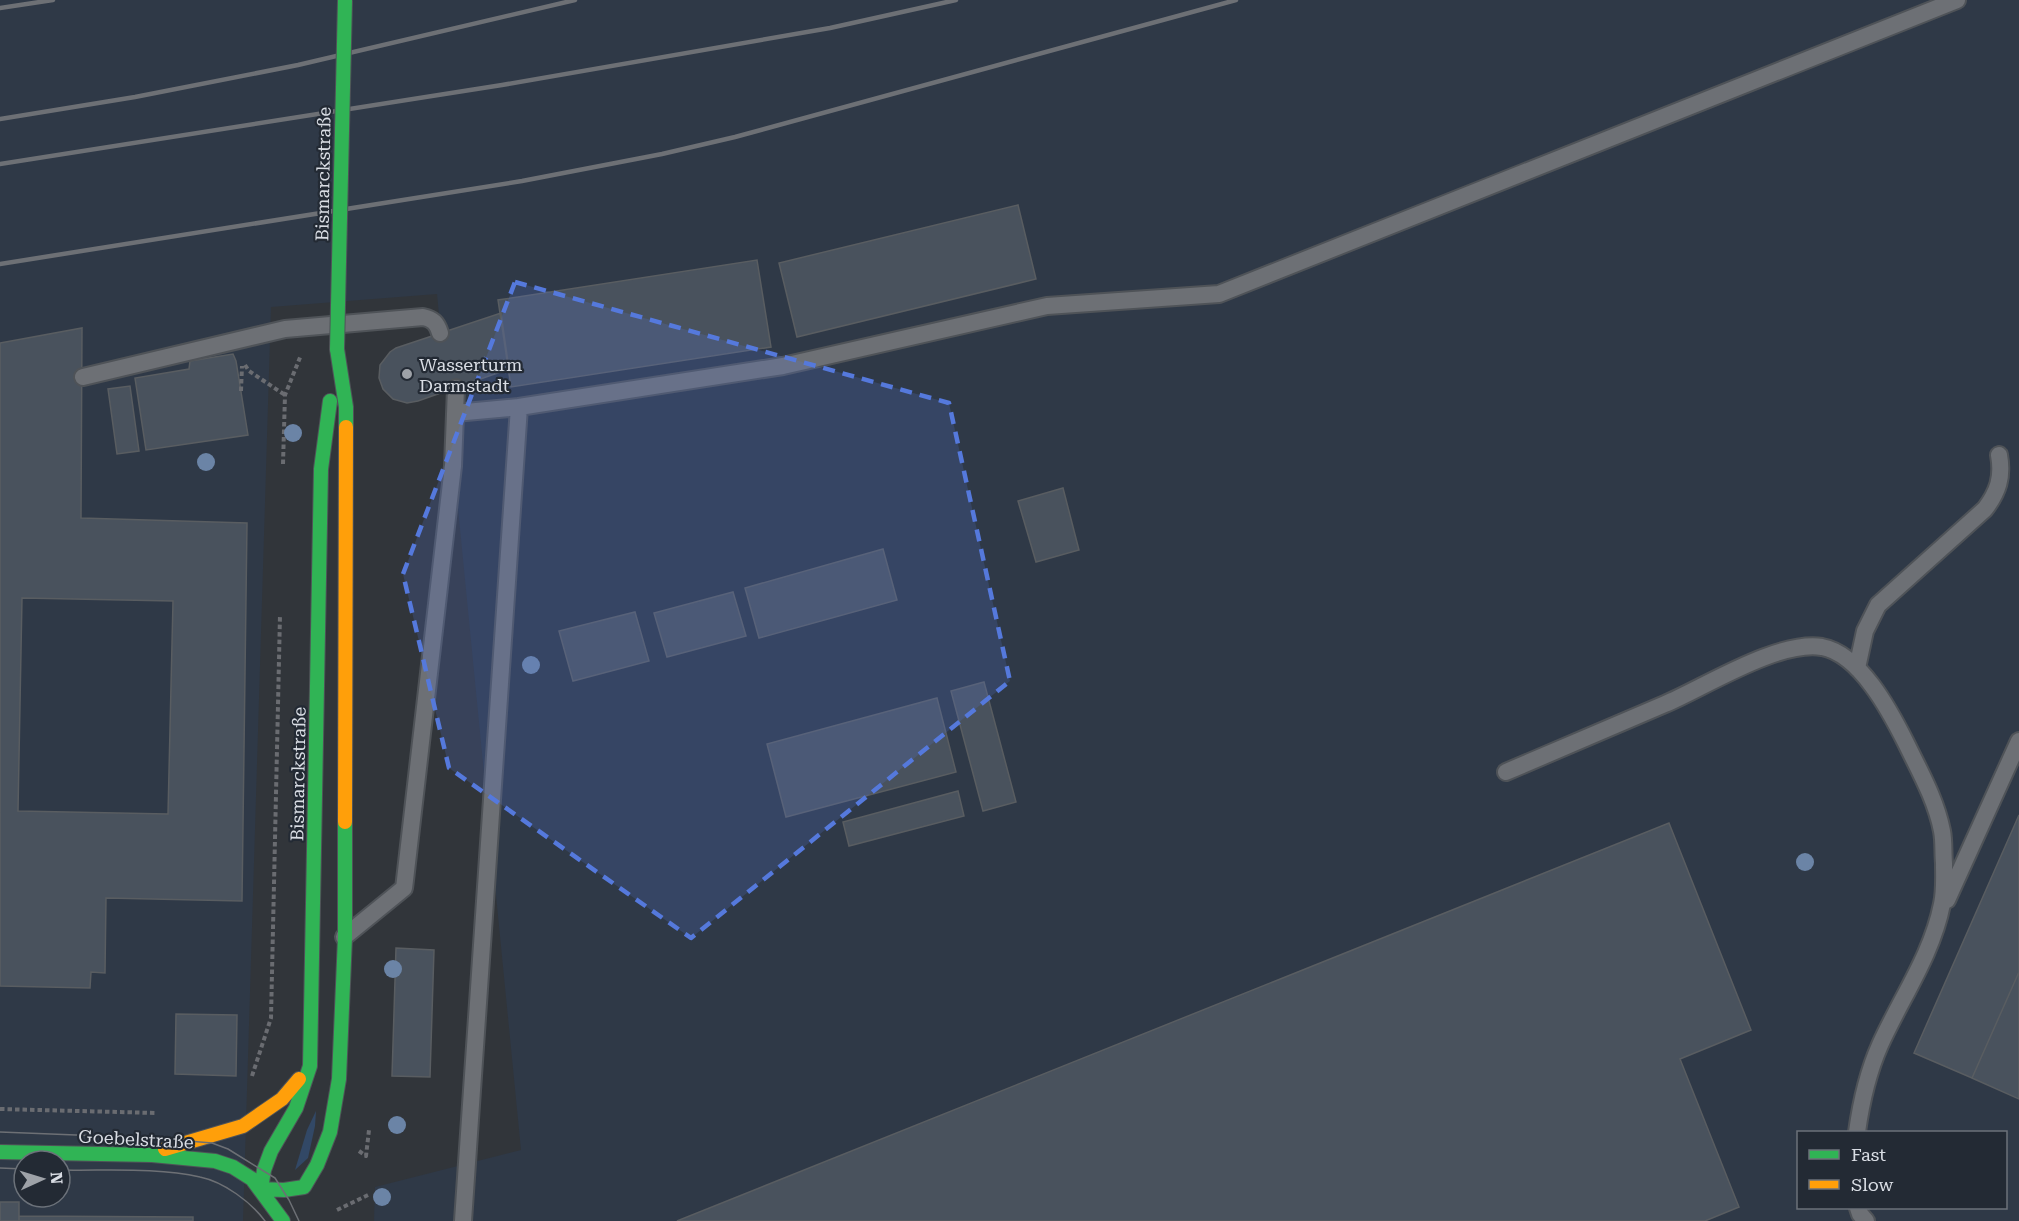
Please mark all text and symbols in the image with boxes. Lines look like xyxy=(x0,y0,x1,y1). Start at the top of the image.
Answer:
street label: Bismarckstraße xyxy=(311,106,335,241)
place label: Wasserturm Darmstadt xyxy=(419,354,523,396)
marker: Wasserturm Darmstadt xyxy=(400,367,414,381)
street label: Bismarckstraße xyxy=(286,706,310,841)
street label: Goebelstraße xyxy=(78,1125,194,1153)
legend xyxy=(1797,1131,2007,1209)
text: Fast xyxy=(1851,1144,1886,1165)
north arrow xyxy=(12,1149,72,1209)
text: N xyxy=(47,1171,66,1185)
text: Slow xyxy=(1851,1174,1893,1195)

